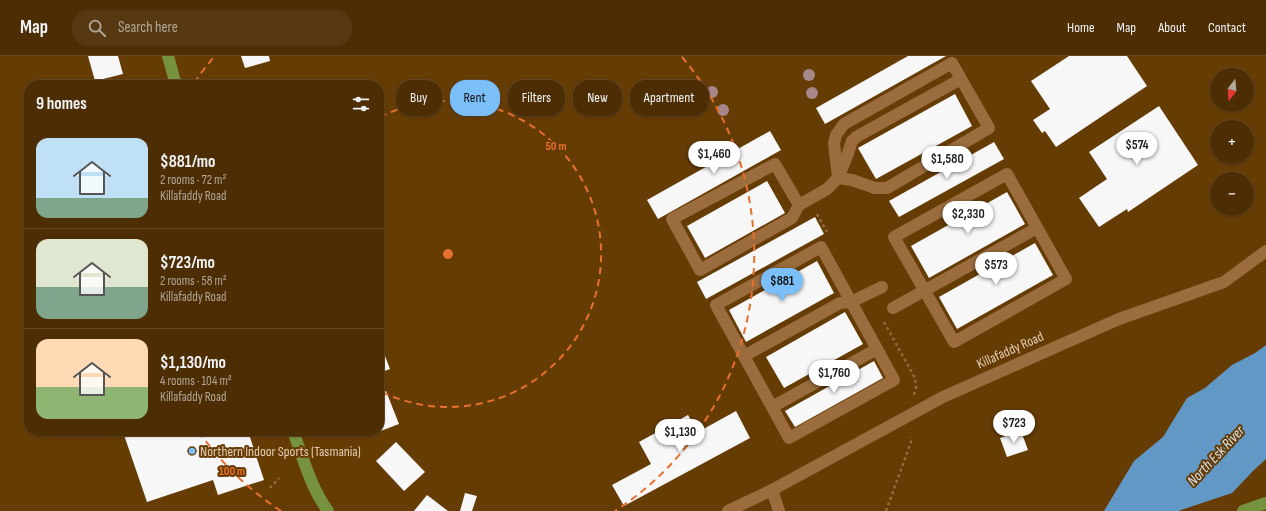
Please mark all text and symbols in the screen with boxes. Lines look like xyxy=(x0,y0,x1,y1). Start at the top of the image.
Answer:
search box xyxy=(72,10,352,46)
text: Map xyxy=(20,16,48,39)
icon: search xyxy=(86,17,108,39)
text: Search here xyxy=(118,18,178,37)
text: Home xyxy=(1067,19,1095,36)
text: Map xyxy=(1117,19,1136,36)
text: About xyxy=(1158,19,1186,36)
text: Contact xyxy=(1208,19,1246,36)
north arrow xyxy=(1210,68,1254,112)
map controls xyxy=(1210,68,1254,216)
chip: Buy xyxy=(396,80,442,116)
chip: Rent xyxy=(450,80,500,116)
chip: Filters xyxy=(508,80,565,116)
chip: New xyxy=(573,80,622,116)
chip: Apartment xyxy=(630,80,709,116)
icon: filters xyxy=(350,93,372,115)
text: 9 homes xyxy=(36,94,87,114)
button: + xyxy=(1210,120,1254,164)
pin: $574 xyxy=(1113,132,1161,166)
text: $574 xyxy=(1125,137,1149,153)
text: 50 m xyxy=(546,139,566,154)
pin: $1,460 xyxy=(681,141,747,175)
text: $1,460 xyxy=(697,146,731,162)
pin: $1,580 xyxy=(914,146,980,180)
text: $1,580 xyxy=(930,151,964,167)
text: $881/mo xyxy=(160,152,216,172)
icon: home xyxy=(68,154,116,202)
text: 2 rooms · 72 m² xyxy=(160,172,226,188)
button: − xyxy=(1210,172,1254,216)
text: Killafaddy Road xyxy=(160,188,226,204)
pin: $2,330 xyxy=(935,201,1001,235)
text: $2,330 xyxy=(951,206,985,222)
centre of rings xyxy=(441,247,455,261)
pin: $573 xyxy=(972,252,1020,286)
text: $723/mo xyxy=(160,253,215,273)
icon: home xyxy=(68,255,116,303)
text: $573 xyxy=(984,257,1008,273)
pin: $881 xyxy=(758,268,806,302)
text: 2 rooms · 58 m² xyxy=(160,273,227,289)
text: $881 xyxy=(770,273,794,289)
text: Killafaddy Road xyxy=(160,289,226,305)
street label: Killafaddy Road xyxy=(974,328,1046,372)
text: $1,130/mo xyxy=(160,353,226,373)
icon: home xyxy=(68,355,116,403)
pin: $1,760 xyxy=(801,360,867,394)
text: $1,760 xyxy=(818,365,850,381)
text: 4 rooms · 104 m² xyxy=(160,373,232,389)
text: Killafaddy Road xyxy=(160,389,226,405)
pin: $723 xyxy=(990,410,1038,444)
text: $723 xyxy=(1002,415,1026,431)
pin: $1,130 xyxy=(647,419,713,453)
water label: North Esk River xyxy=(1183,421,1249,490)
text: $1,130 xyxy=(664,424,696,440)
place label: Northern Indoor Sports (Tasmania) xyxy=(200,443,361,460)
marker: Northern Indoor Sports (Tasmania) xyxy=(187,446,197,456)
text: 100 m xyxy=(219,464,245,479)

